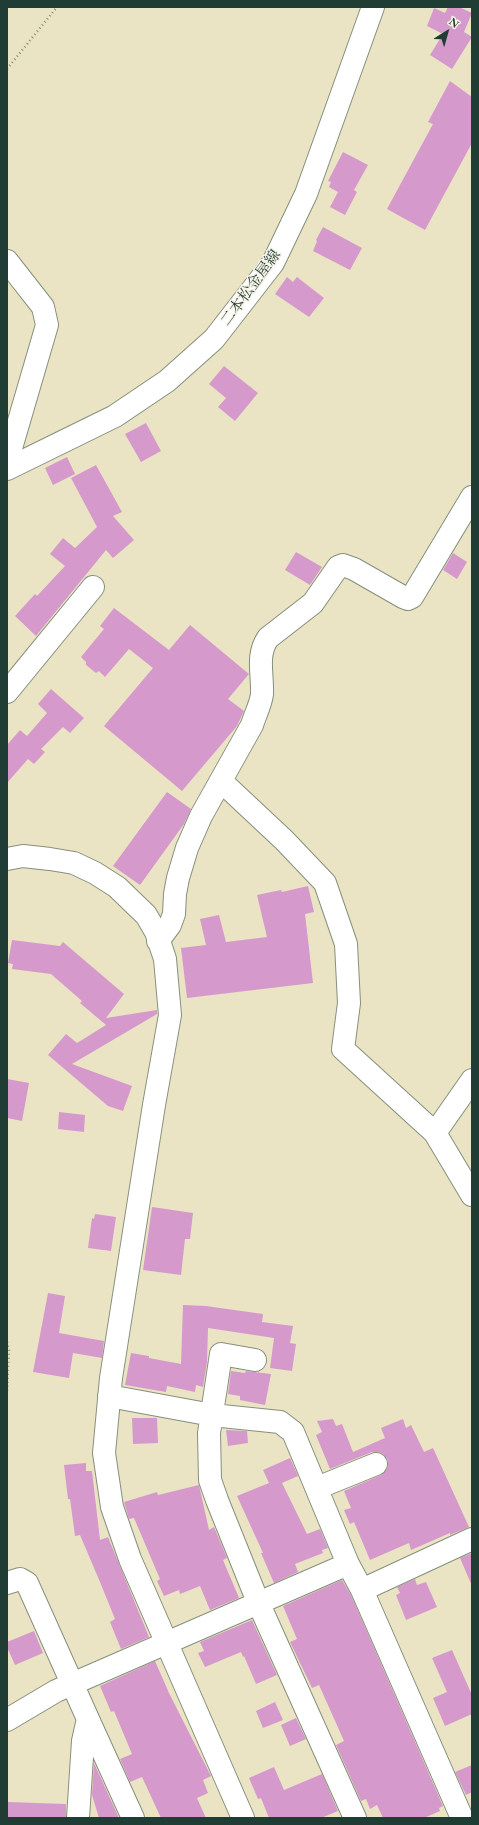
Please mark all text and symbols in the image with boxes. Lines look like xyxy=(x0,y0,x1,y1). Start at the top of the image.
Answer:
north arrow xyxy=(427,12,467,52)
text: N xyxy=(446,14,462,31)
street label: 二本松金屋線 xyxy=(217,246,285,330)

